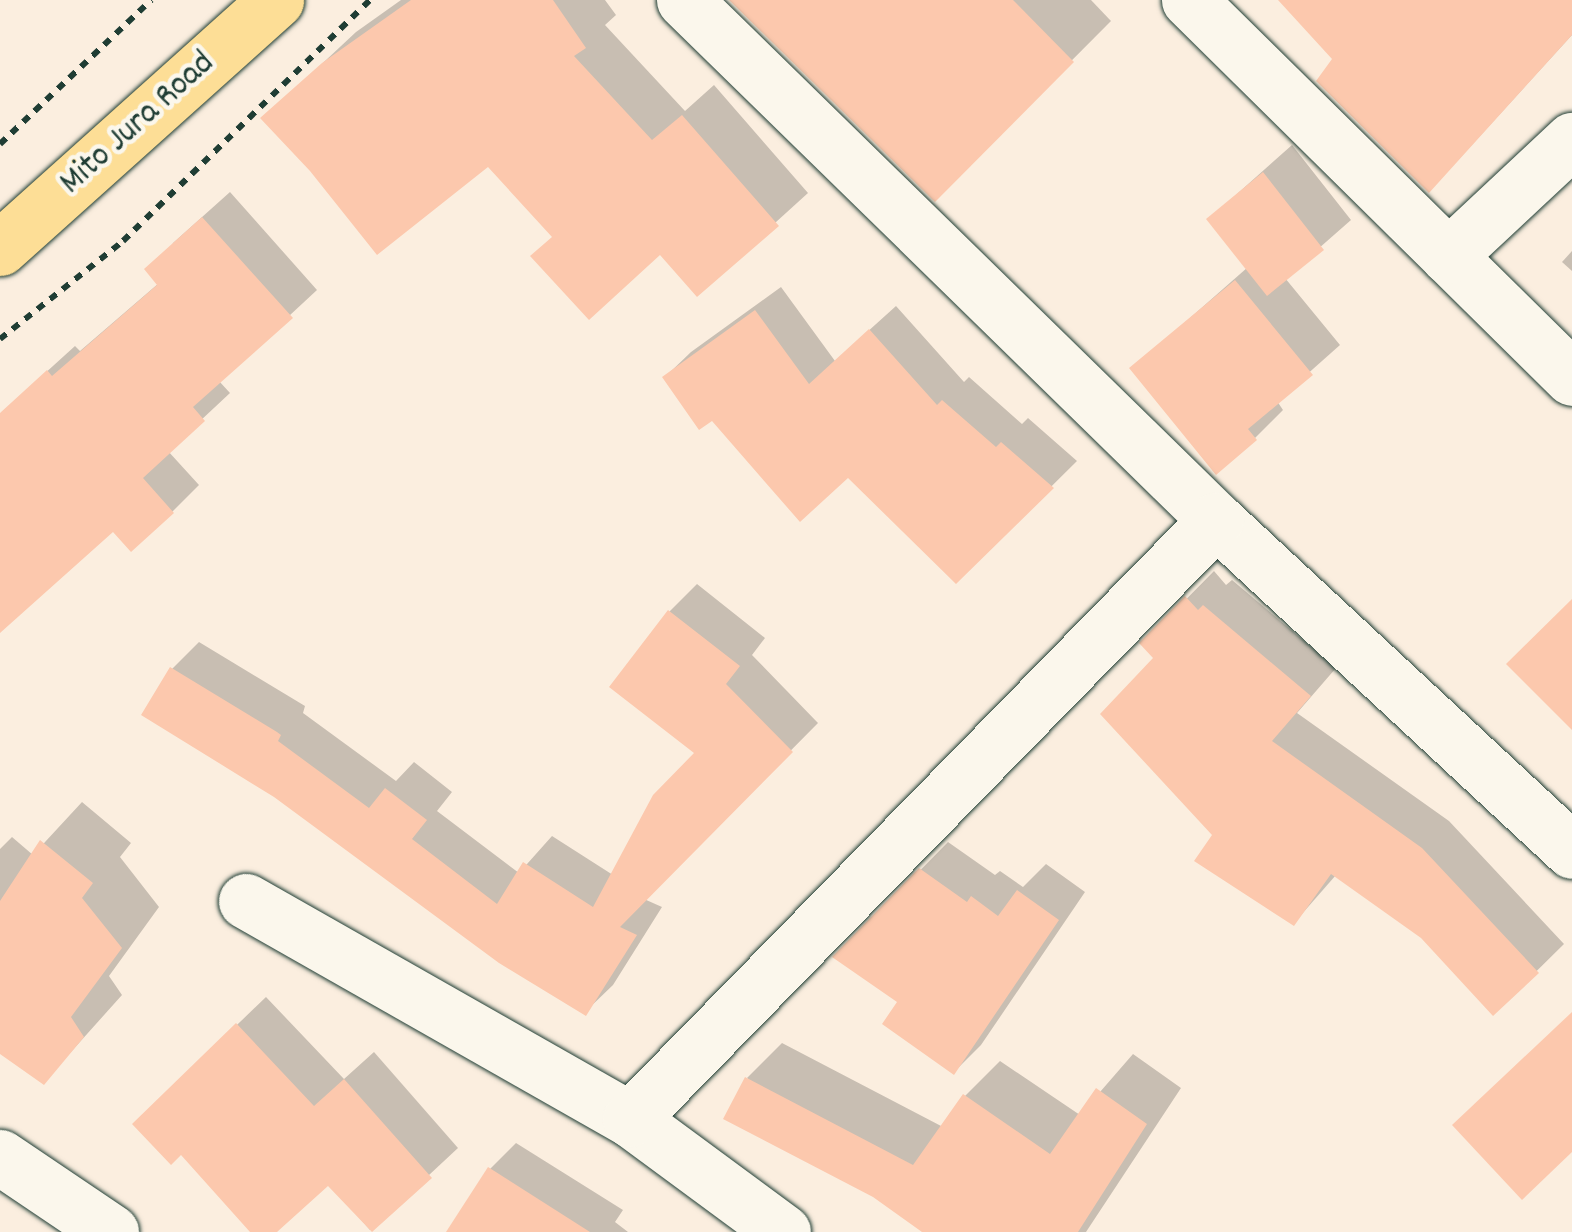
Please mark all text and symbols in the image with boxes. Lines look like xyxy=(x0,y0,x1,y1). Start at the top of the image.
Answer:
street label: Mito Jura Road xyxy=(52,43,224,205)

